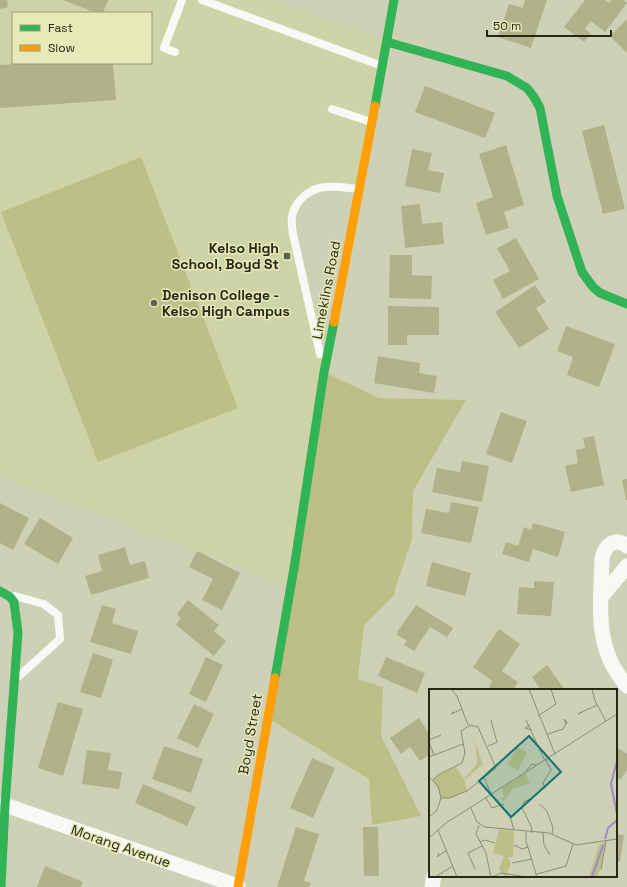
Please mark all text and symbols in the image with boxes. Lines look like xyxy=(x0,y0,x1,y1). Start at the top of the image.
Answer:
legend xyxy=(12,12,152,64)
scale bar xyxy=(487,12,611,38)
text: 50 m xyxy=(493,18,521,34)
text: Fast xyxy=(48,20,73,36)
text: Slow xyxy=(48,40,75,56)
place label: Kelso High School, Boyd St xyxy=(172,239,279,273)
street label: Limekilns Road xyxy=(308,239,344,341)
marker: Kelso High School, Boyd St xyxy=(282,251,292,261)
place label: Denison College - Kelso High Campus xyxy=(162,286,290,320)
marker: Denison College - Kelso High Campus xyxy=(149,298,159,308)
inset map xyxy=(429,689,617,877)
street label: Boyd Street xyxy=(234,692,266,776)
street label: Morang Avenue xyxy=(69,821,173,871)

